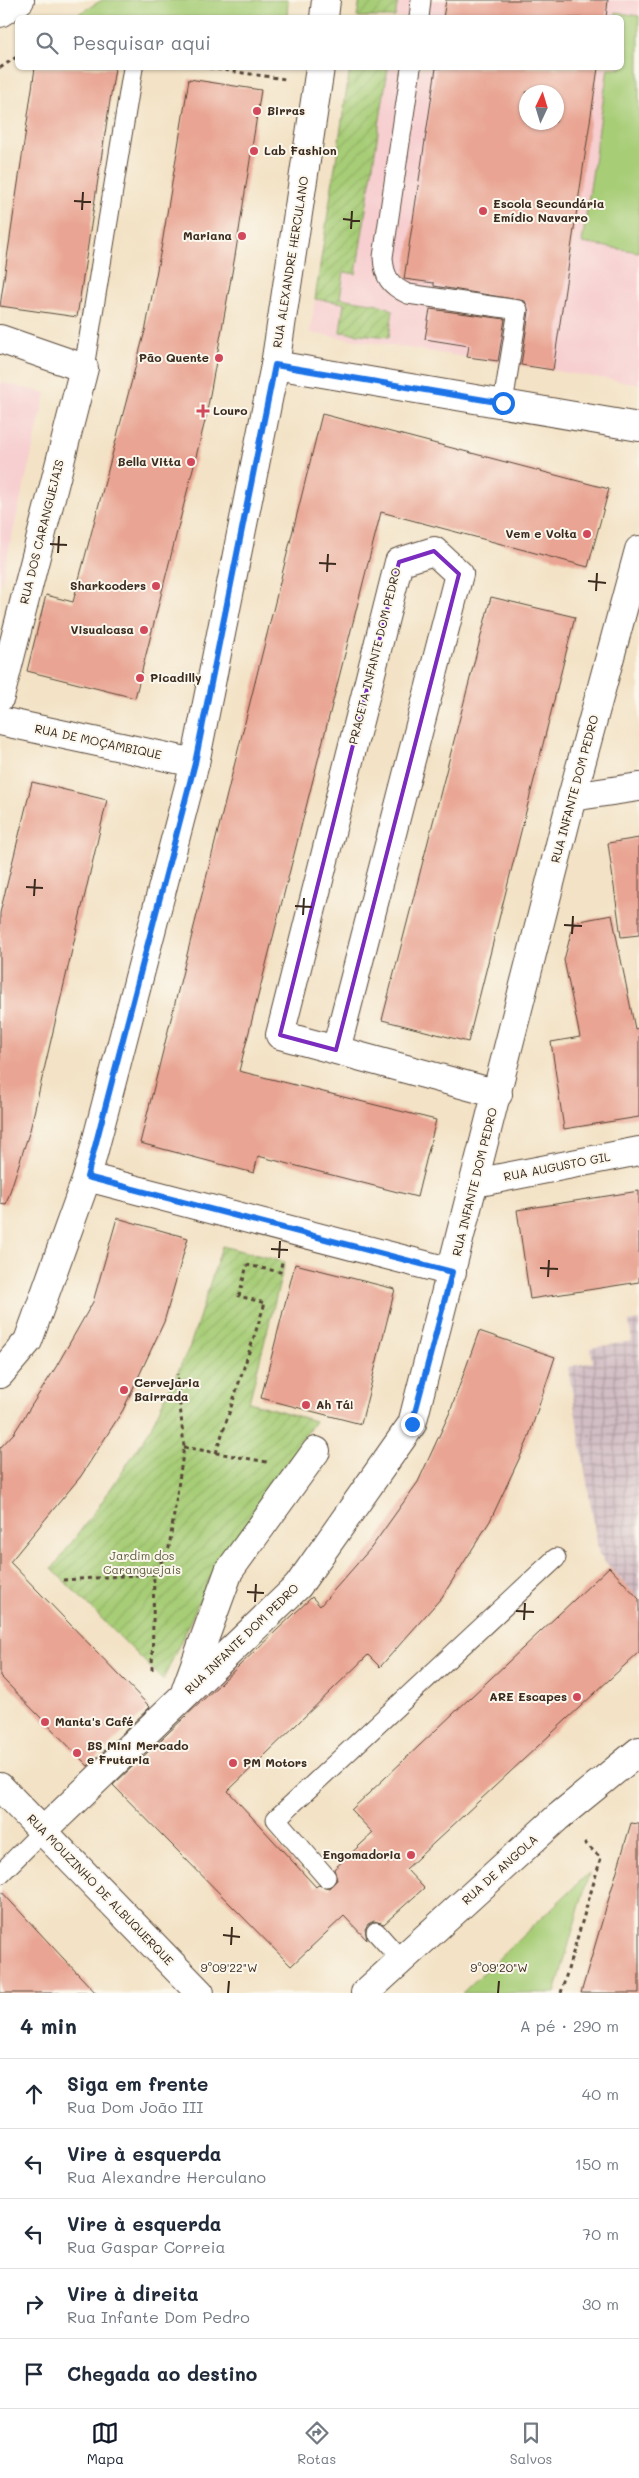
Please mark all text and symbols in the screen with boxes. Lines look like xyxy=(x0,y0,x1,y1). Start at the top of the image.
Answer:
search box xyxy=(15,15,624,70)
icon: search xyxy=(33,29,61,57)
text: Pesquisar aqui xyxy=(73,30,211,55)
north arrow xyxy=(519,85,564,130)
place label: Birras xyxy=(267,102,305,118)
marker: Birras xyxy=(251,105,263,117)
place label: Lab Fashion xyxy=(264,142,337,158)
marker: Lab Fashion xyxy=(248,145,260,157)
street label: RUA ALEXANDRE HERCULANO xyxy=(269,175,312,349)
place label: Escola Secundária Emídio Navarro xyxy=(493,195,604,225)
marker: Escola Secundária Emídio Navarro xyxy=(477,205,489,217)
place label: Mariana xyxy=(183,227,232,243)
marker: Mariana xyxy=(236,230,248,242)
place label: Pão Quente xyxy=(139,349,209,365)
marker: Pão Quente xyxy=(213,352,225,364)
route start xyxy=(492,392,515,415)
place label: Louro xyxy=(213,402,248,418)
marker: Louro xyxy=(197,405,209,417)
place label: Bella Vitta xyxy=(118,453,181,469)
marker: Bella Vitta xyxy=(185,456,197,468)
street label: RUA DOS CARANGUEJAIS xyxy=(15,458,67,606)
place label: Vem e Volta xyxy=(505,525,577,541)
marker: Vem e Volta xyxy=(581,528,593,540)
street label: PRACETA INFANTE DOM PEDRO xyxy=(344,566,404,746)
place label: Sharkcoders xyxy=(70,577,146,593)
marker: Sharkcoders xyxy=(150,580,162,592)
place label: Visualcasa xyxy=(71,621,134,637)
marker: Visualcasa xyxy=(138,624,150,636)
place label: Picadilly xyxy=(150,669,202,685)
marker: Picadilly xyxy=(134,672,146,684)
street label: RUA INFANTE DOM PEDRO xyxy=(547,713,602,865)
street label: RUA DE MOÇAMBIQUE xyxy=(33,720,163,762)
street label: RUA INFANTE DOM PEDRO xyxy=(448,1106,500,1258)
street label: RUA AUGUSTO GIL xyxy=(502,1148,612,1184)
place label: Cervejaria Bairrada xyxy=(134,1374,200,1404)
marker: Cervejaria Bairrada xyxy=(118,1384,130,1396)
place label: Ah Tá! xyxy=(316,1396,353,1412)
marker: Ah Tá! xyxy=(300,1399,312,1411)
route end xyxy=(401,1413,424,1436)
park label: Jardim dos Caranguejais xyxy=(103,1547,181,1577)
street label: RUA INFANTE DOM PEDRO xyxy=(181,1579,302,1697)
place label: ARE Escapes xyxy=(489,1688,567,1704)
marker: ARE Escapes xyxy=(571,1691,583,1703)
place label: Manta's Café xyxy=(55,1713,133,1729)
marker: Manta's Café xyxy=(39,1716,51,1728)
place label: BS Mini Mercado e Frutaria xyxy=(87,1737,189,1767)
marker: BS Mini Mercado e Frutaria xyxy=(71,1747,83,1759)
place label: PM Motors xyxy=(243,1754,307,1770)
marker: PM Motors xyxy=(227,1757,239,1769)
street label: RUA MOUZINHO DE ALBUQUERQUE xyxy=(24,1810,177,1968)
street label: RUA DE ANGOLA xyxy=(458,1831,541,1908)
place label: Engomadoria xyxy=(323,1846,401,1862)
marker: Engomadoria xyxy=(405,1849,417,1861)
text: 9°09'22"W xyxy=(200,1959,258,1975)
text: 9°09'20"W xyxy=(470,1959,528,1975)
text: 4 min xyxy=(20,2012,77,2039)
text: A pé · 290 m xyxy=(520,2015,619,2036)
text: Siga em frente xyxy=(67,2071,208,2096)
icon: ahead xyxy=(20,2080,48,2108)
text: 40 m xyxy=(582,2083,619,2104)
text: Rua Dom João III xyxy=(67,2096,203,2117)
text: Vire à esquerda xyxy=(67,2141,222,2166)
icon: left xyxy=(20,2150,48,2178)
text: 150 m xyxy=(575,2153,619,2174)
text: Rua Alexandre Herculano xyxy=(67,2166,266,2187)
text: Vire à esquerda xyxy=(67,2211,222,2236)
icon: left xyxy=(20,2220,48,2248)
text: 70 m xyxy=(582,2223,619,2244)
text: Rua Gaspar Correia xyxy=(67,2236,225,2257)
text: Vire à direita xyxy=(67,2281,199,2306)
icon: right xyxy=(20,2290,48,2318)
text: 30 m xyxy=(582,2293,619,2314)
text: Rua Infante Dom Pedro xyxy=(67,2306,250,2327)
icon: arrive xyxy=(20,2360,48,2388)
text: Chegada ao destino xyxy=(67,2361,257,2386)
tab: Mapa xyxy=(87,2419,124,2468)
tab: Rotas xyxy=(297,2419,336,2468)
tab: Salvos xyxy=(510,2419,552,2468)

